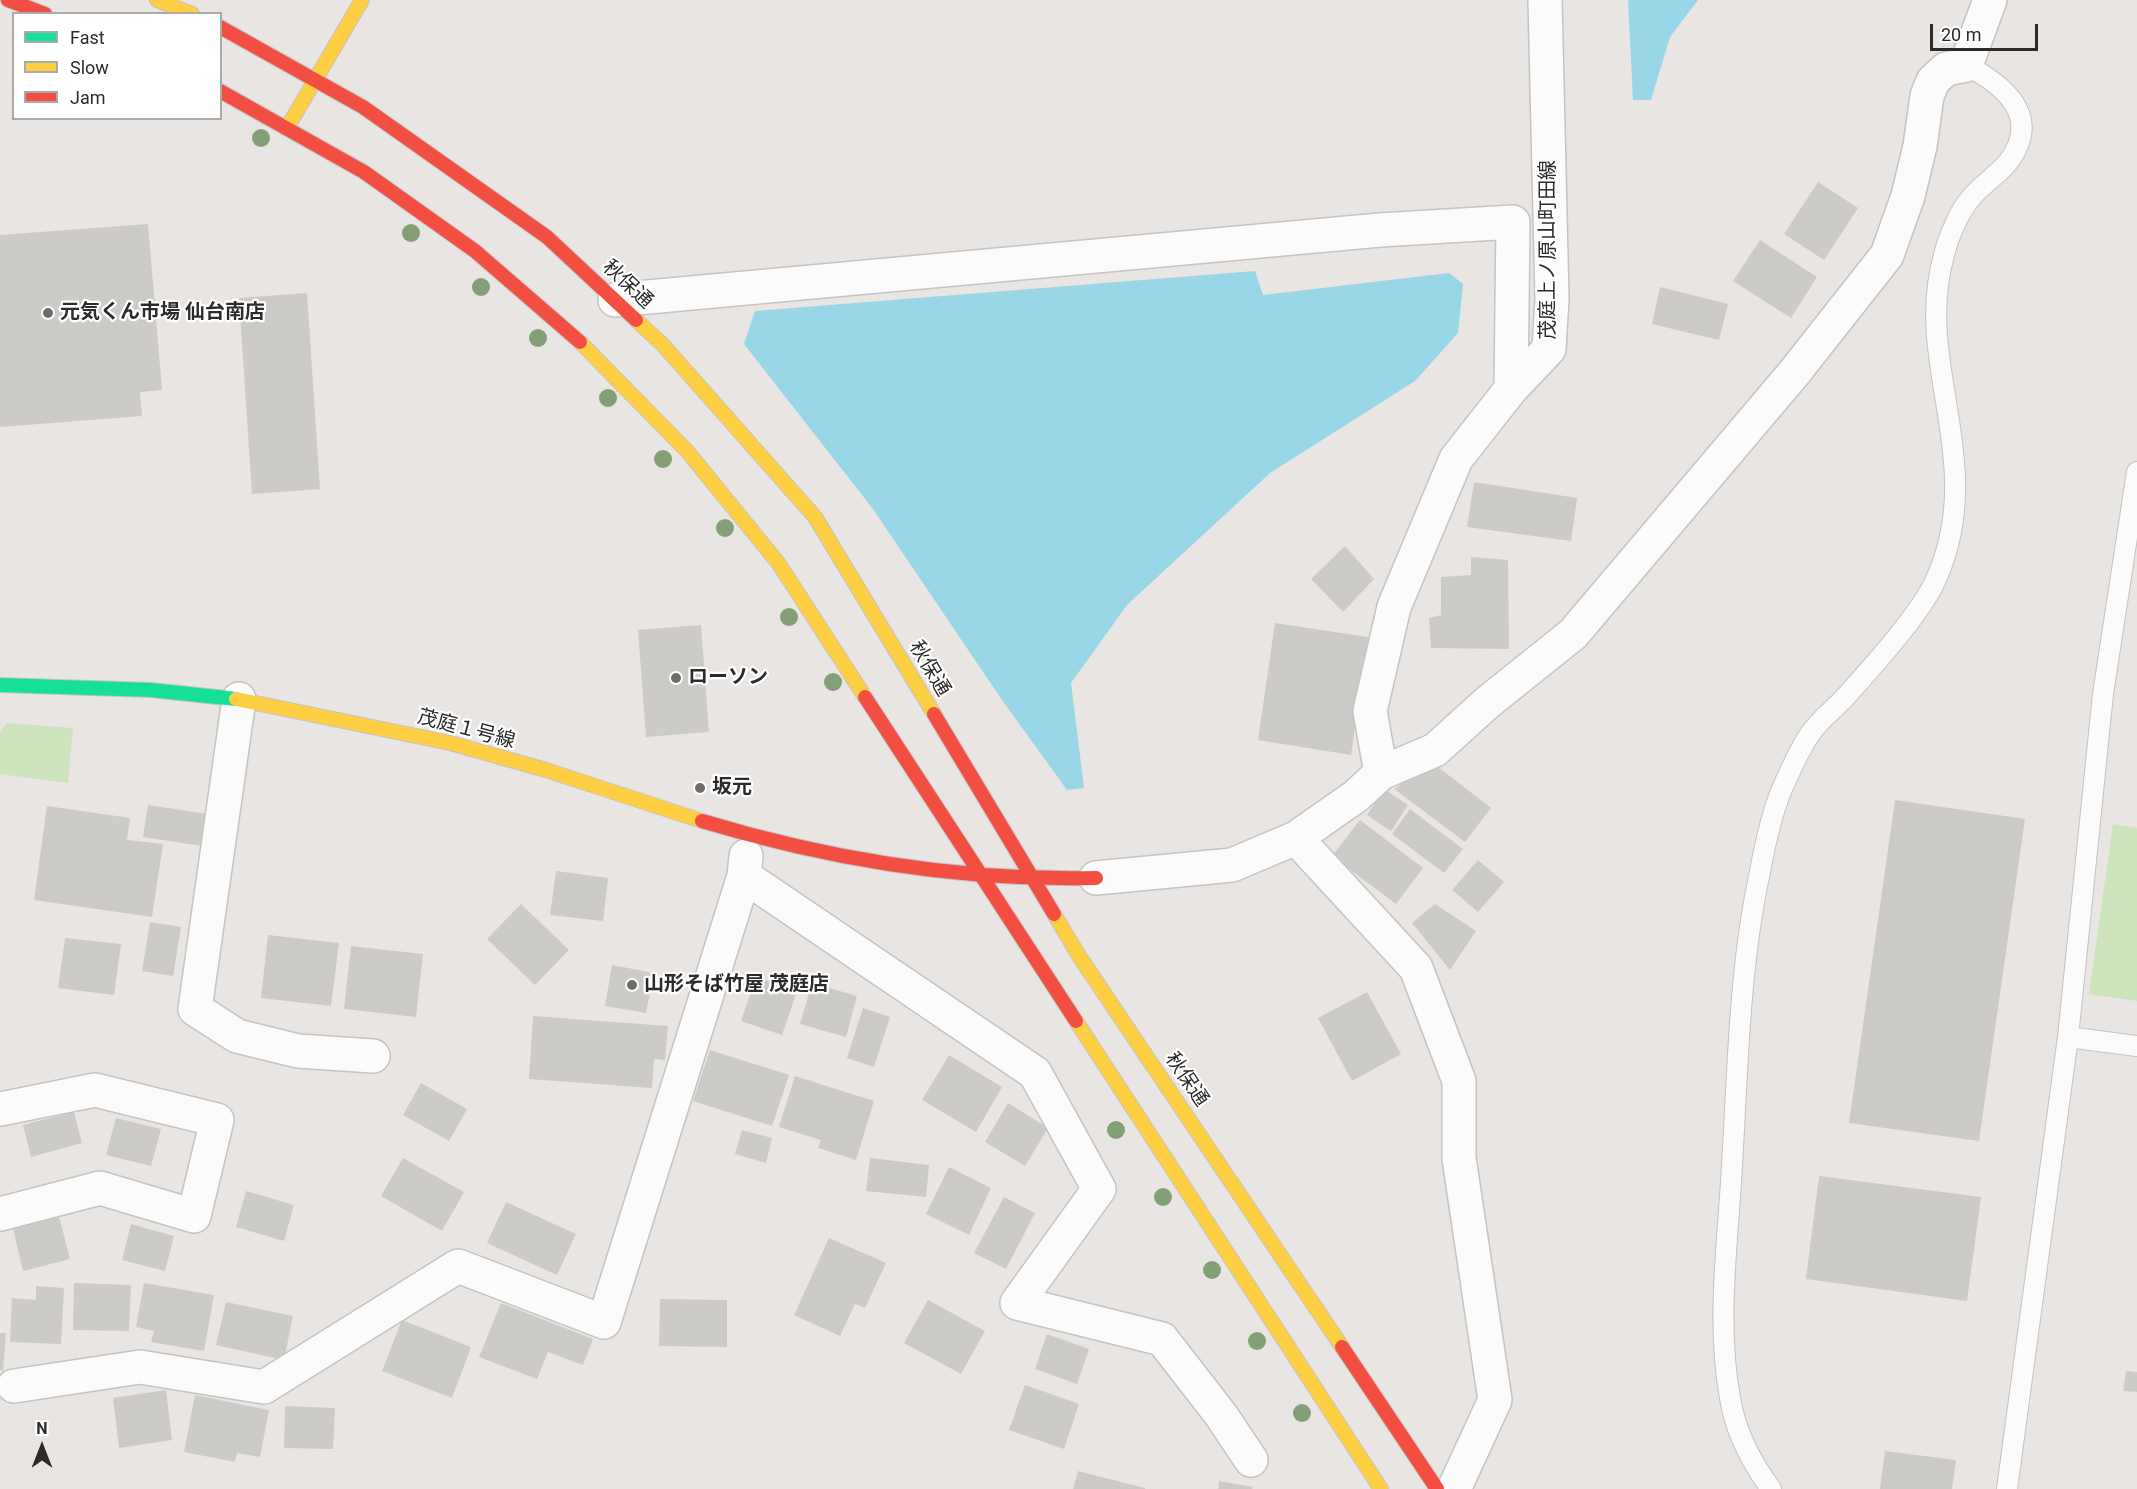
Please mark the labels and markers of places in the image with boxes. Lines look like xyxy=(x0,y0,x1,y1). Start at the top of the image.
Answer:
place label: 元気くん市場 仙台南店 xyxy=(60,301,265,325)
marker: 元気くん市場 仙台南店 xyxy=(41,306,55,320)
place label: ローソン xyxy=(688,666,768,690)
marker: ローソン xyxy=(669,671,683,685)
place label: 坂元 xyxy=(712,776,752,800)
marker: 坂元 xyxy=(693,781,707,795)
place label: 山形そば竹屋 茂庭店 xyxy=(644,973,829,997)
marker: 山形そば竹屋 茂庭店 xyxy=(625,978,639,992)

